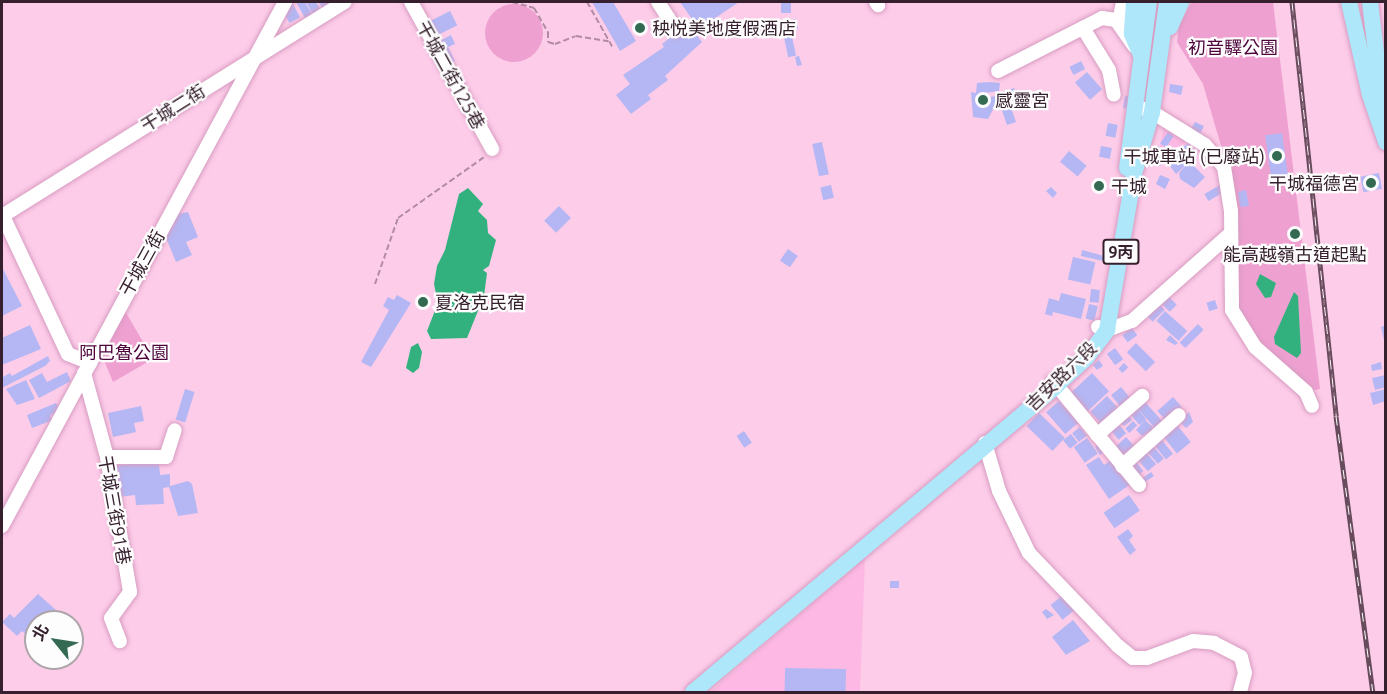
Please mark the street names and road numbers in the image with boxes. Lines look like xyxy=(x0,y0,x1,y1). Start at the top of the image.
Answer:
street label: 干城二街125巷 xyxy=(412,17,490,133)
street label: 干城二街 xyxy=(137,80,209,136)
street label: 干城三街 xyxy=(115,226,169,300)
road number: 9丙 xyxy=(1102,239,1140,265)
street label: 吉安路六段 xyxy=(1021,337,1101,415)
street label: 干城三街91巷 xyxy=(95,454,135,566)

